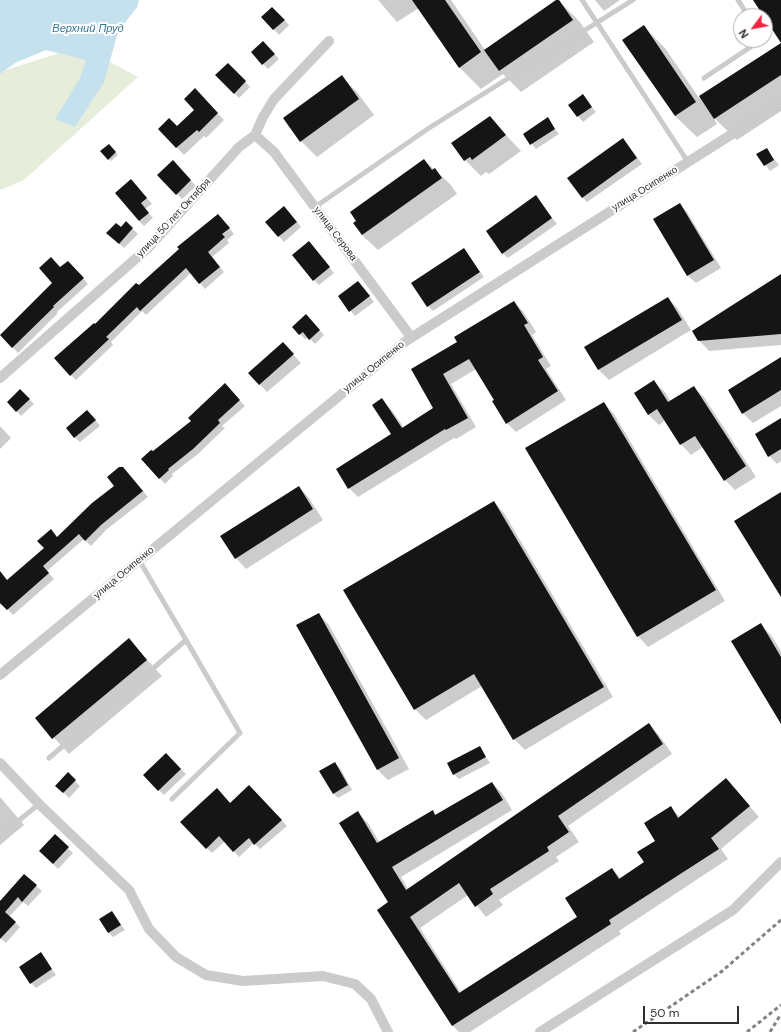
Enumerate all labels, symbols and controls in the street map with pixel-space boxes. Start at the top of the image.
north arrow [733,8,773,48]
water label: Верхний Пруд [52,22,124,36]
text: N [736,27,752,41]
street label: улица Осипенко [610,164,680,214]
street label: улица 50 лет Октября [135,176,213,260]
street label: улица Серова [311,205,359,263]
street label: улица Осипенко [341,339,407,395]
street label: улица Осипенко [91,544,157,602]
scale bar [645,998,741,1024]
text: 50 m [650,1005,679,1021]

